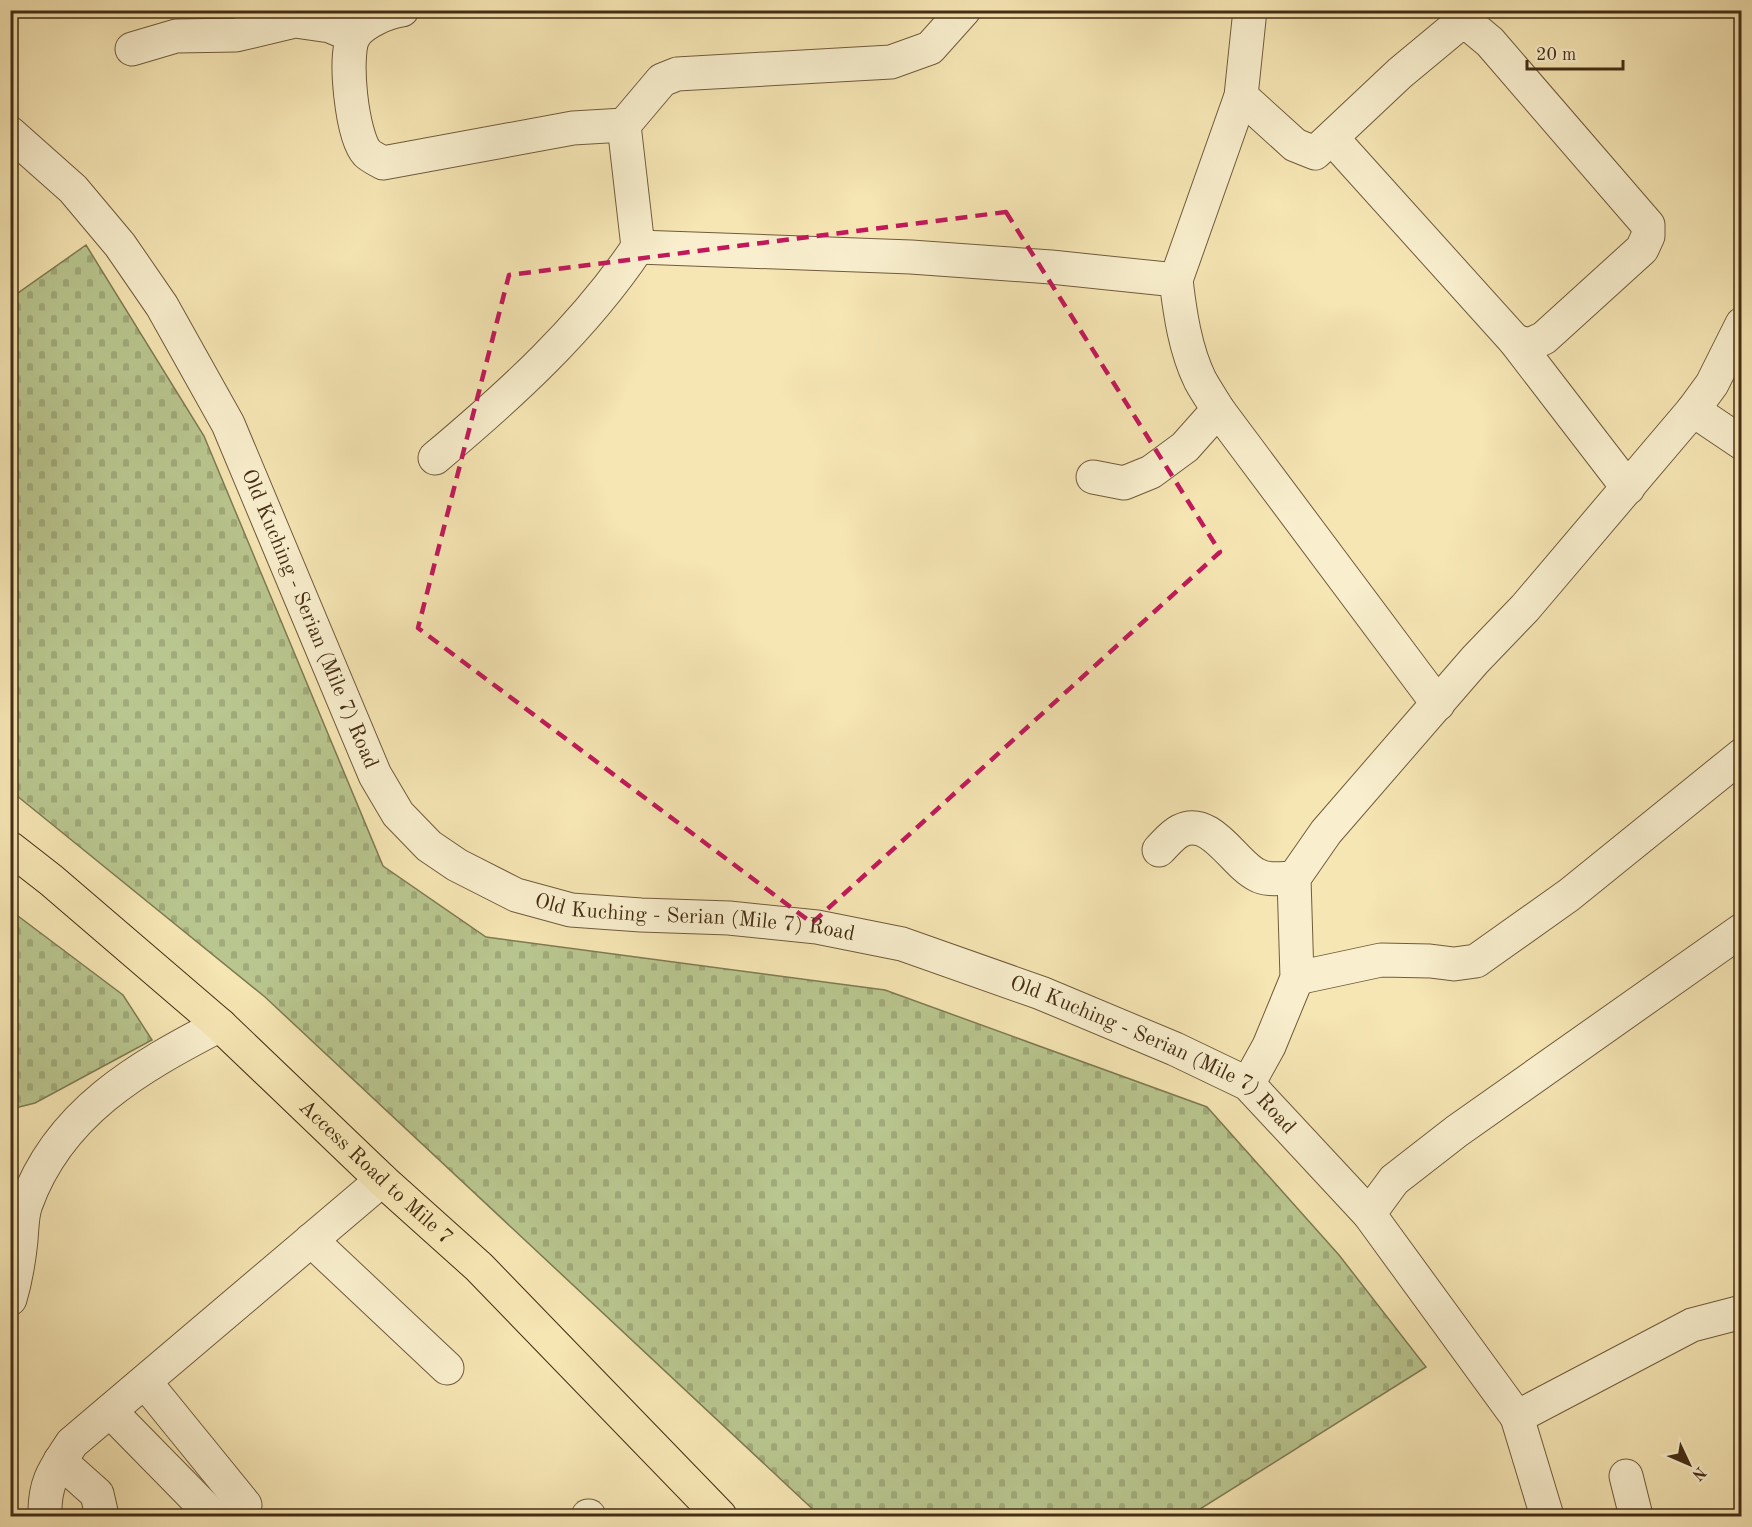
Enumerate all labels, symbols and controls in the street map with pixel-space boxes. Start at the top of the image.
scale bar [1527,33,1623,71]
text: 20 m [1536,46,1576,64]
street label: Old Kuching - Serian (Mile 7) Road [238,466,382,772]
street label: Old Kuching - Serian (Mile 7) Road [532,890,857,945]
street label: Old Kuching - Serian (Mile 7) Road [1007,972,1299,1138]
street label: Access Road to Mile 7 [295,1096,457,1248]
north arrow [1659,1434,1719,1494]
text: N [1688,1463,1708,1484]

